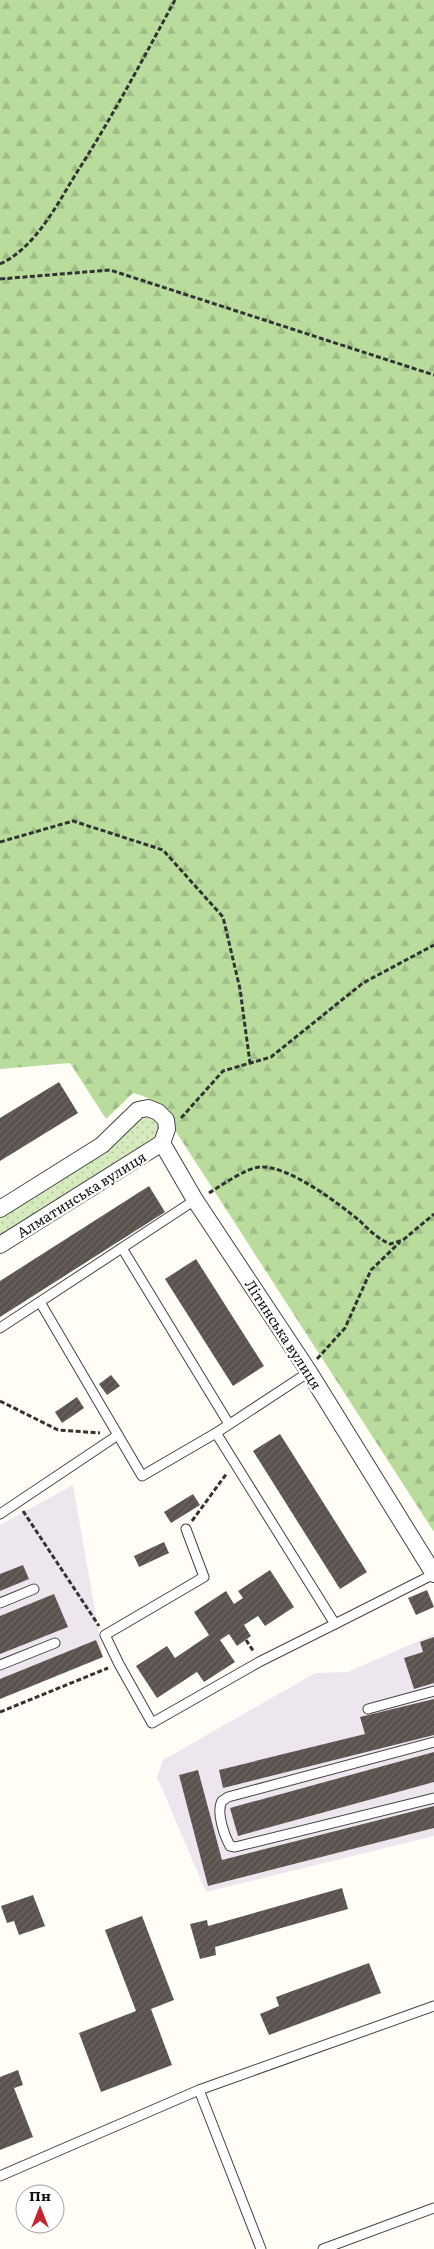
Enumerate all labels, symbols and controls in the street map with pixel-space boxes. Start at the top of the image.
street label: Алматинська вулиця [13,1146,149,1242]
street label: Літинська вулиця [241,1275,327,1393]
north arrow [15,2184,65,2234]
text: Пн [29,2185,51,2205]

